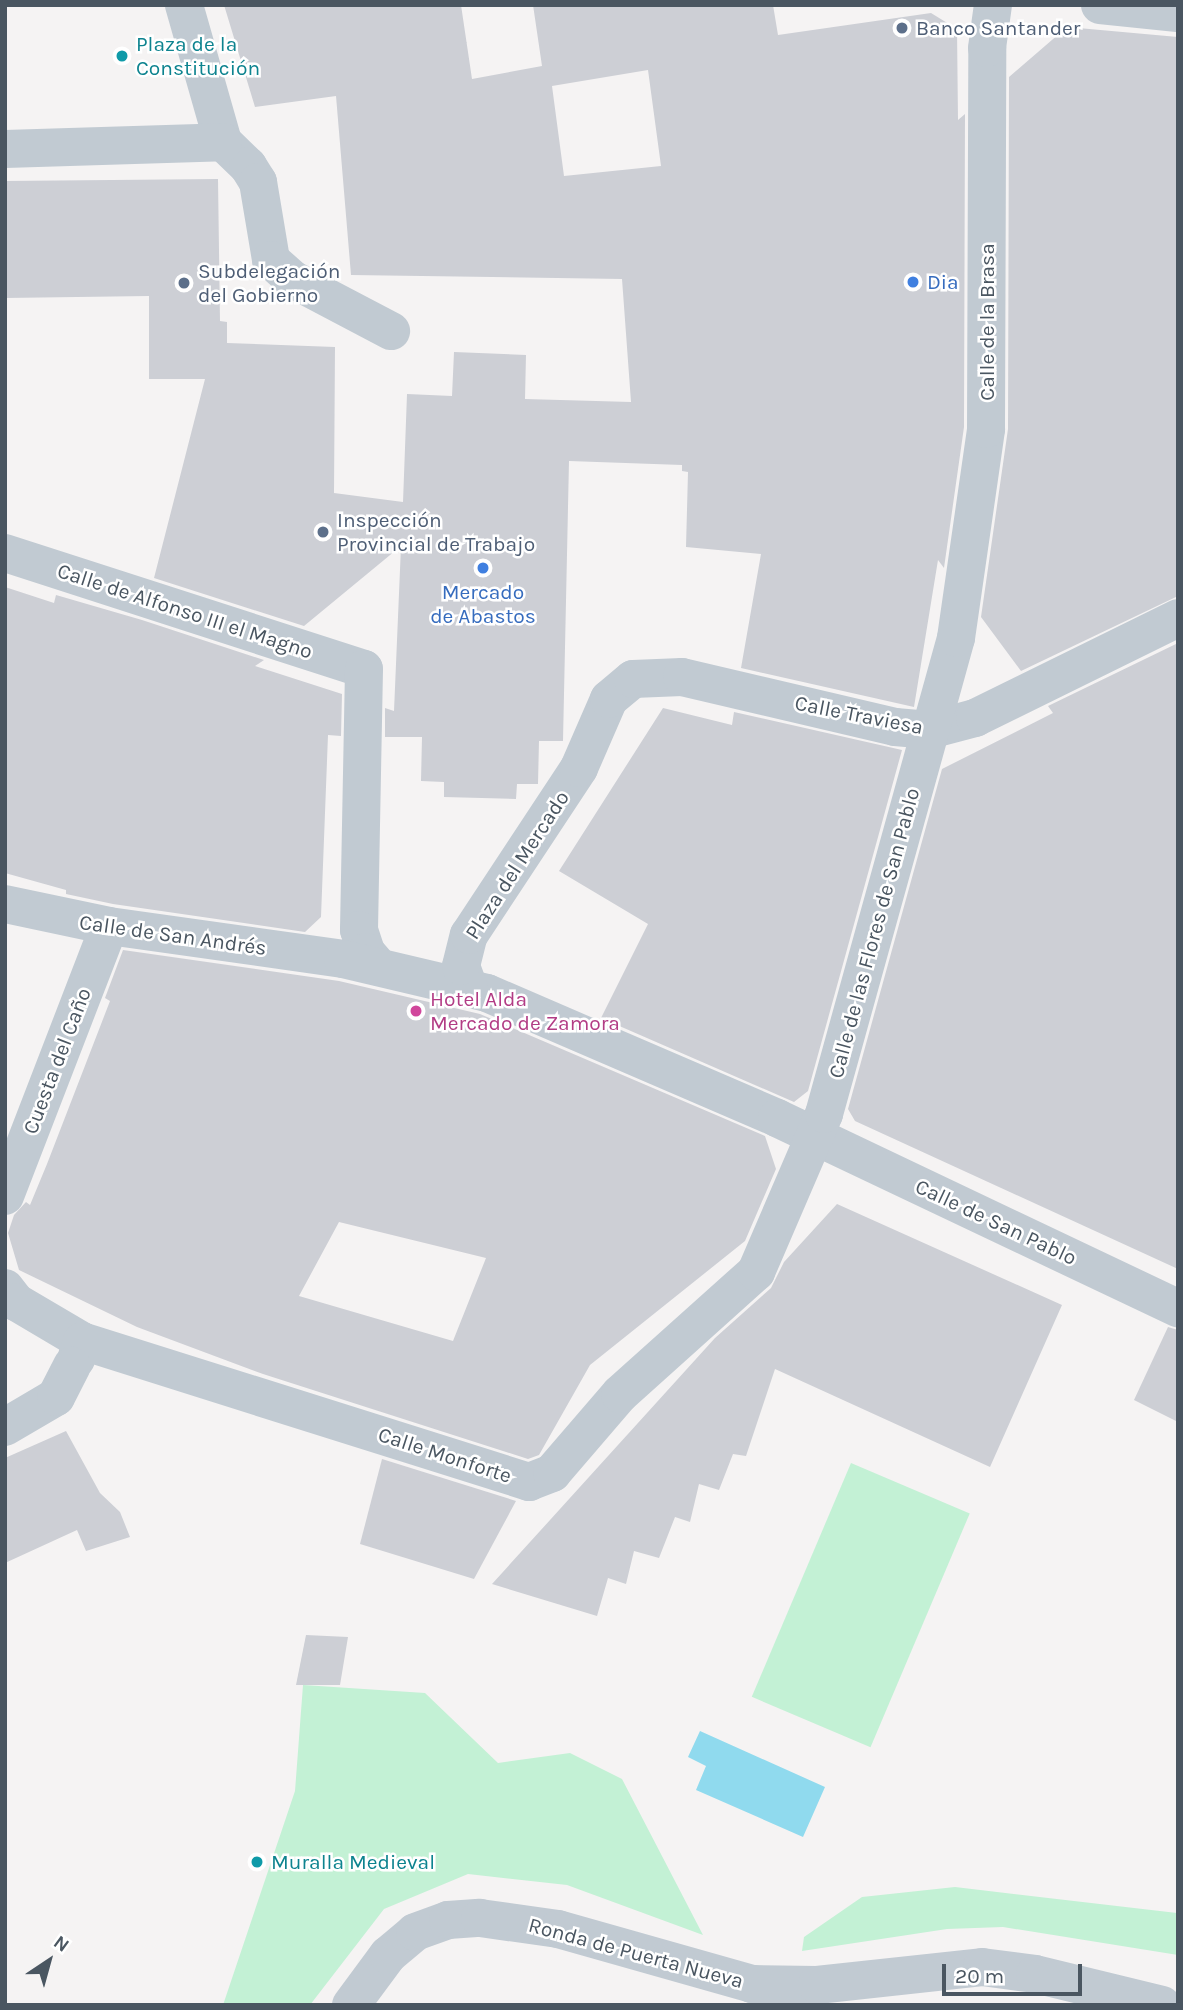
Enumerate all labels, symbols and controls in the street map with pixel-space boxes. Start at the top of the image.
place label: Banco Santander [916,15,1080,41]
marker: Banco Santander [894,20,910,36]
place label: Plaza de la Constitución [136,31,260,81]
marker: Plaza de la Constitución [114,48,130,64]
street label: Calle de la Brasa [974,243,1000,401]
place label: Subdelegación del Gobierno [198,258,340,308]
place label: Dia [927,269,959,295]
marker: Dia [905,274,921,290]
marker: Subdelegación del Gobierno [176,275,192,291]
place label: Inspección Provincial de Trabajo [337,507,535,557]
marker: Inspección Provincial de Trabajo [315,524,331,540]
street label: Calle de Alfonso III el Magno [54,558,316,664]
marker: Mercado de Abastos [475,560,491,576]
place label: Mercado de Abastos [430,579,536,629]
street label: Calle Traviesa [793,690,925,740]
street label: Calle de las Flores de San Pablo [823,785,925,1081]
street label: Plaza del Mercado [460,786,574,944]
street label: Calle de San Andrés [78,909,268,961]
street label: Cuesta del Caño [18,984,96,1138]
place label: Hotel Alda Mercado de Zamora [430,986,620,1036]
marker: Hotel Alda Mercado de Zamora [408,1003,424,1019]
street label: Calle de San Pablo [911,1174,1081,1270]
street label: Calle Monforte [375,1422,515,1488]
place label: Muralla Medieval [271,1849,435,1875]
marker: Muralla Medieval [249,1854,265,1870]
street label: Ronda de Puerta Nueva [526,1912,746,1994]
north arrow [14,1926,84,1996]
text: N [49,1931,73,1957]
scale bar [945,1951,1085,1995]
text: 20 m [955,1964,1004,1988]

